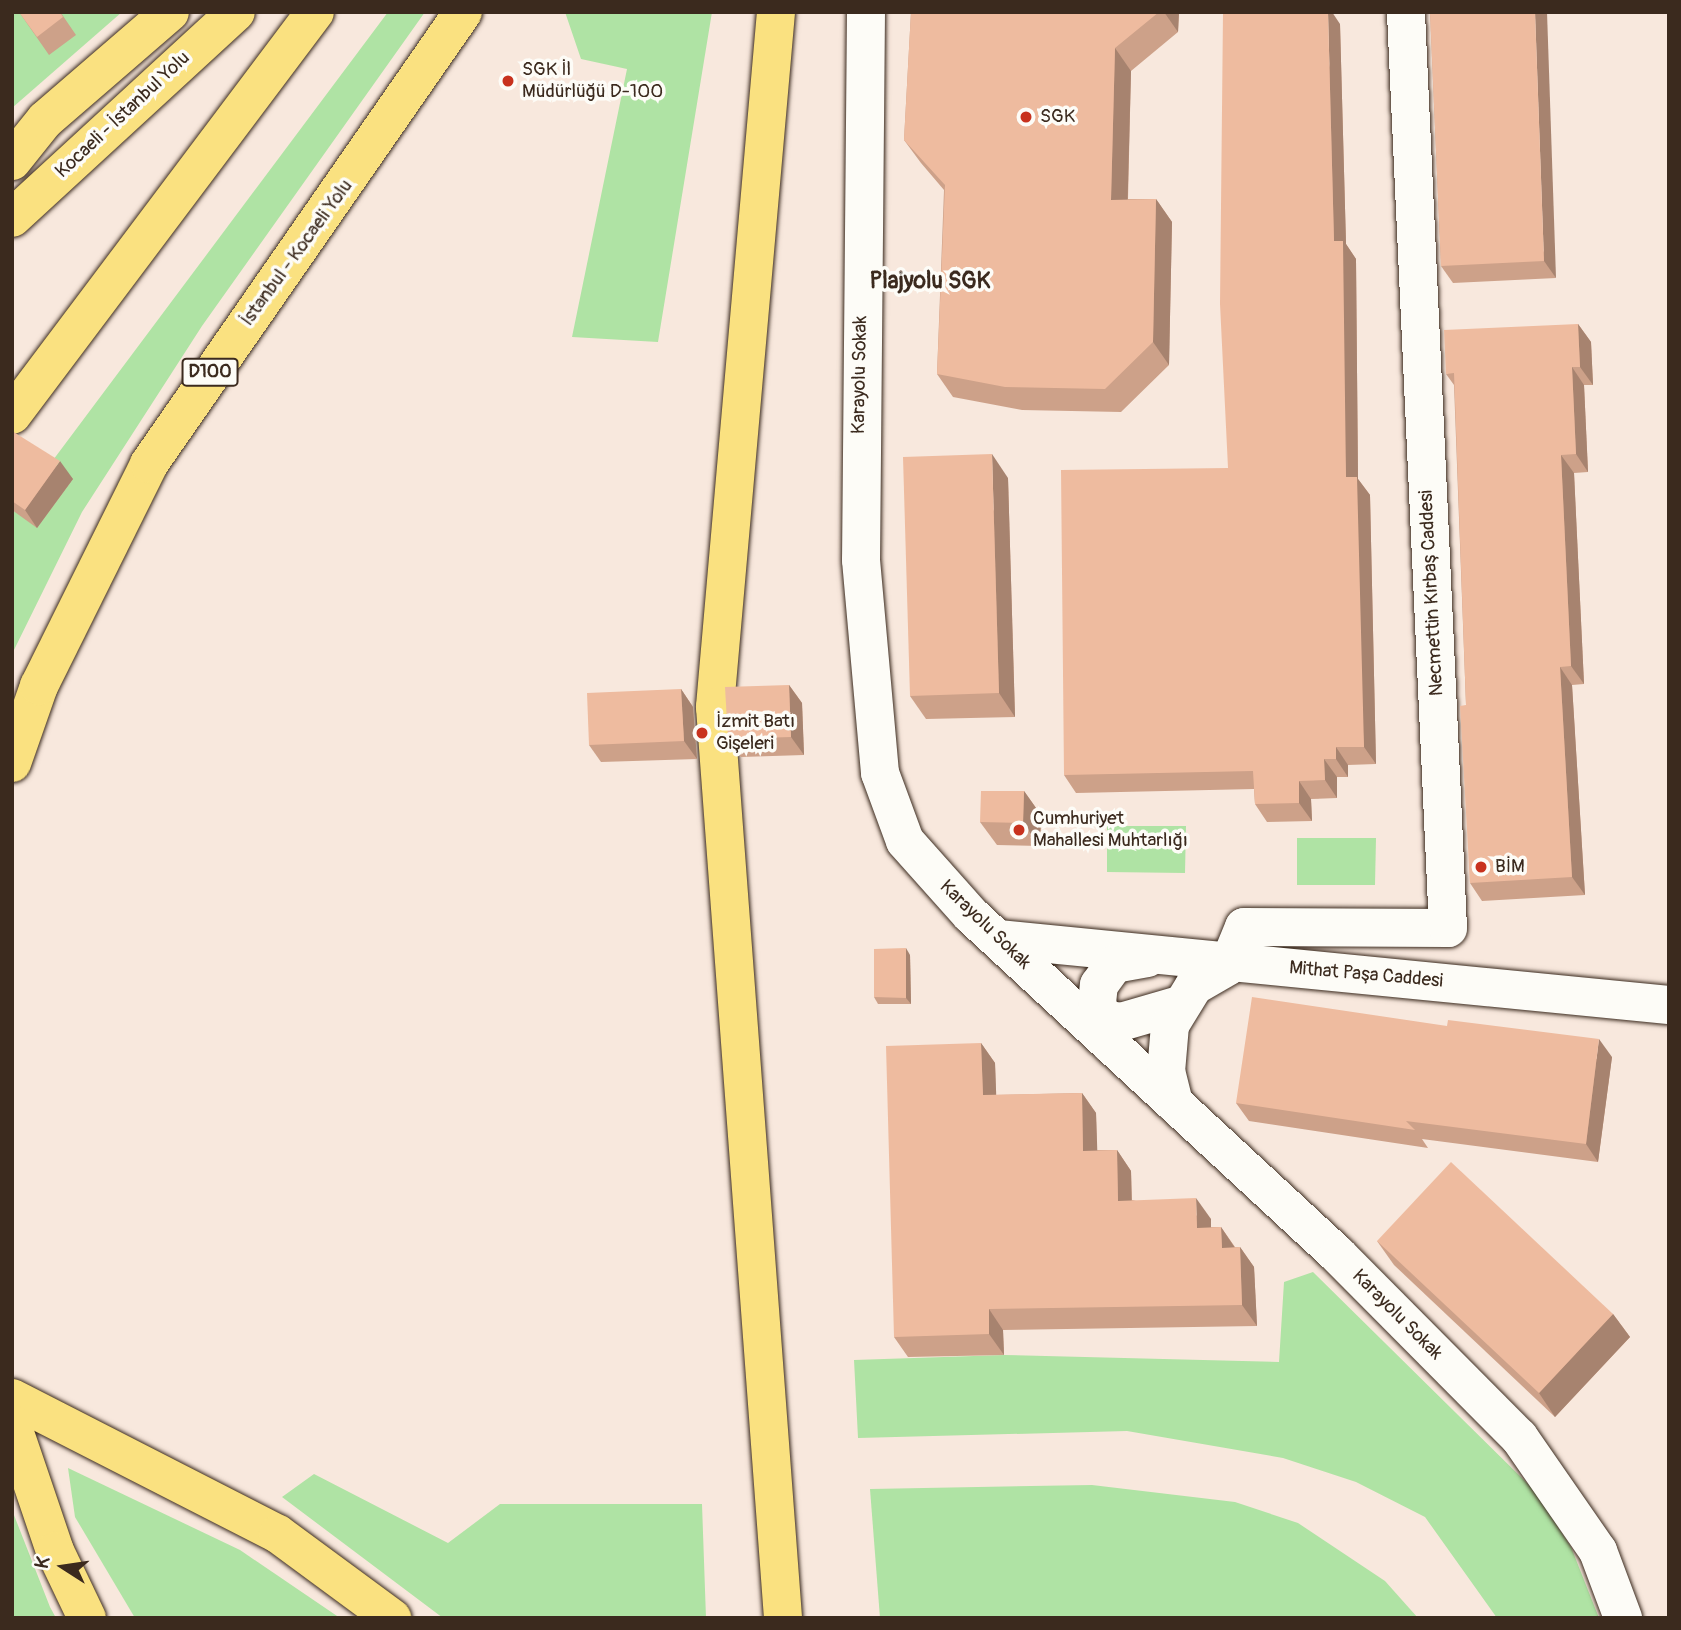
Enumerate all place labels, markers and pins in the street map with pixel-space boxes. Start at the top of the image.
place label: SGK İl Müdürlüğü D-100 [522,59,663,103]
marker: SGK İl Müdürlüğü D-100 [500,73,516,89]
place label: SGK [1040,106,1075,128]
marker: SGK [1018,109,1034,125]
place label: İzmit Batı Gişeleri [716,711,795,755]
marker: İzmit Batı Gişeleri [694,725,710,741]
place label: Cumhuriyet Mahallesi Muhtarlığı [1033,808,1188,852]
marker: Cumhuriyet Mahallesi Muhtarlığı [1011,822,1027,838]
place label: BİM [1495,856,1525,878]
marker: BİM [1473,859,1489,875]

